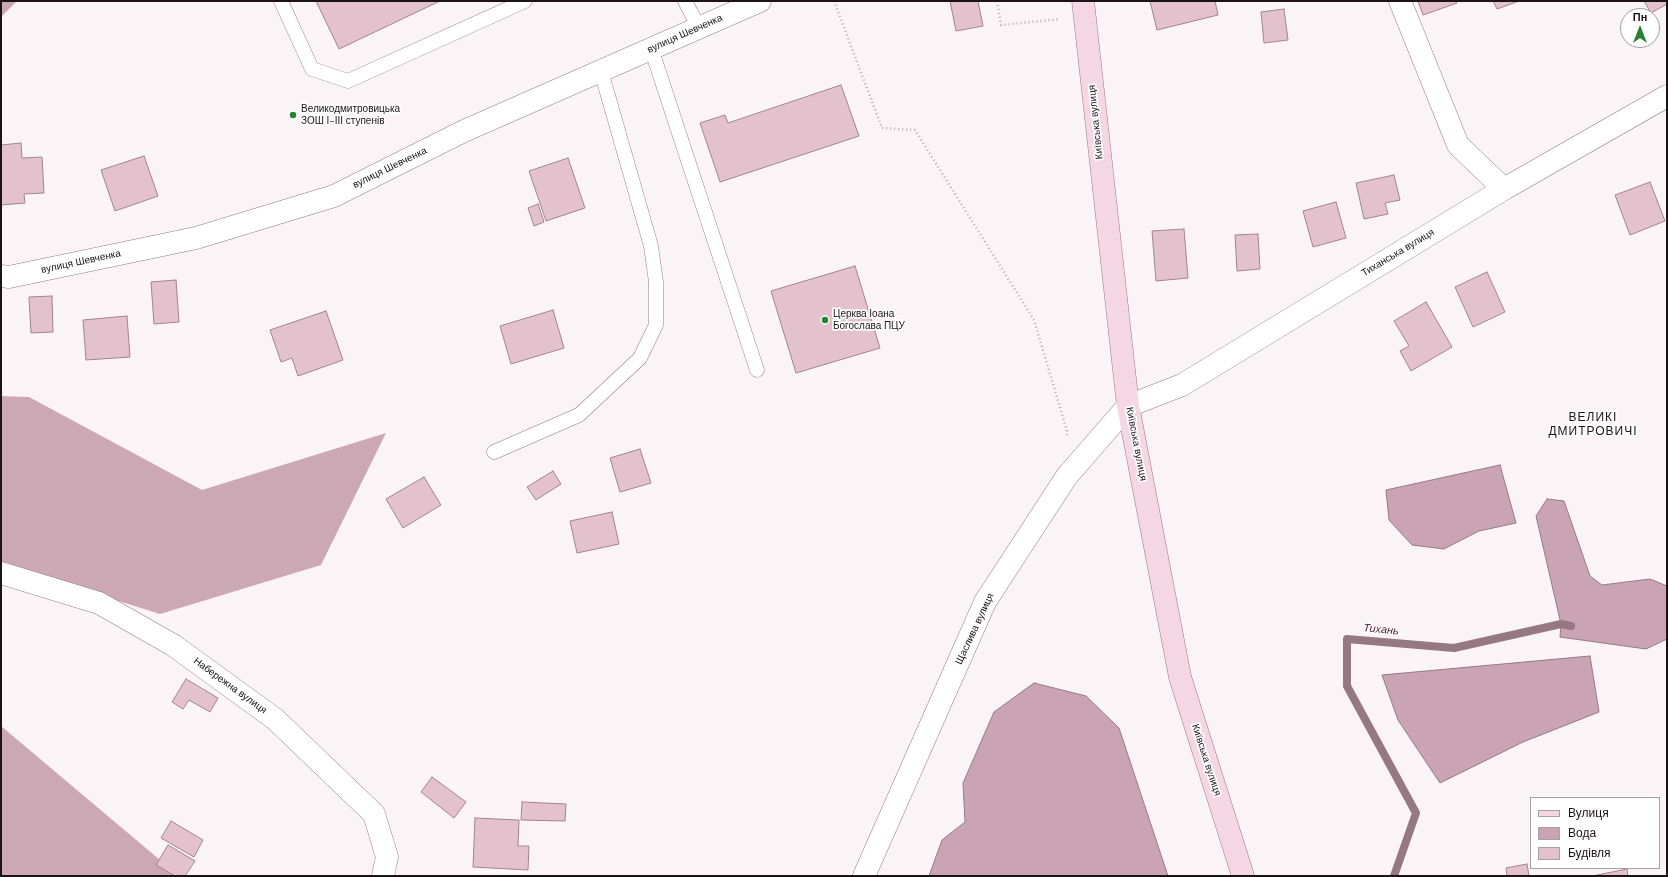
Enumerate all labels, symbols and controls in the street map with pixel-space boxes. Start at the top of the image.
north arrow [1620,8,1660,48]
text: Пн [1633,10,1647,24]
street label: вулиця Шевченка [645,12,725,56]
street label: Київська вулиця [1086,84,1106,160]
place label: Великодмитровицька ЗОШ І-ІІІ ступенів [301,103,400,126]
marker: Великодмитровицька ЗОШ І-ІІІ ступенів [288,110,298,120]
street label: вулиця Шевченка [351,145,429,191]
street label: Тиханська вулиця [1359,227,1437,279]
street label: вулиця Шевченка [40,248,122,276]
place label: Церква Іоана Богослава ПЦУ [833,308,905,332]
marker: Церква Іоана Богослава ПЦУ [820,315,830,325]
street label: Київська вулиця [1123,406,1149,482]
district label: ВЕЛИКІ ДМИТРОВИЧІ [1548,411,1638,439]
street label: Щаслива вулиця [953,591,997,667]
water label: Тихань [1363,622,1399,638]
street label: Набережна вулиця [191,655,269,717]
street label: Київська вулиця [1189,723,1223,797]
legend [1530,797,1660,869]
text: Вулиця [1568,805,1609,821]
text: Вода [1568,825,1596,841]
text: Будівля [1568,845,1610,861]

